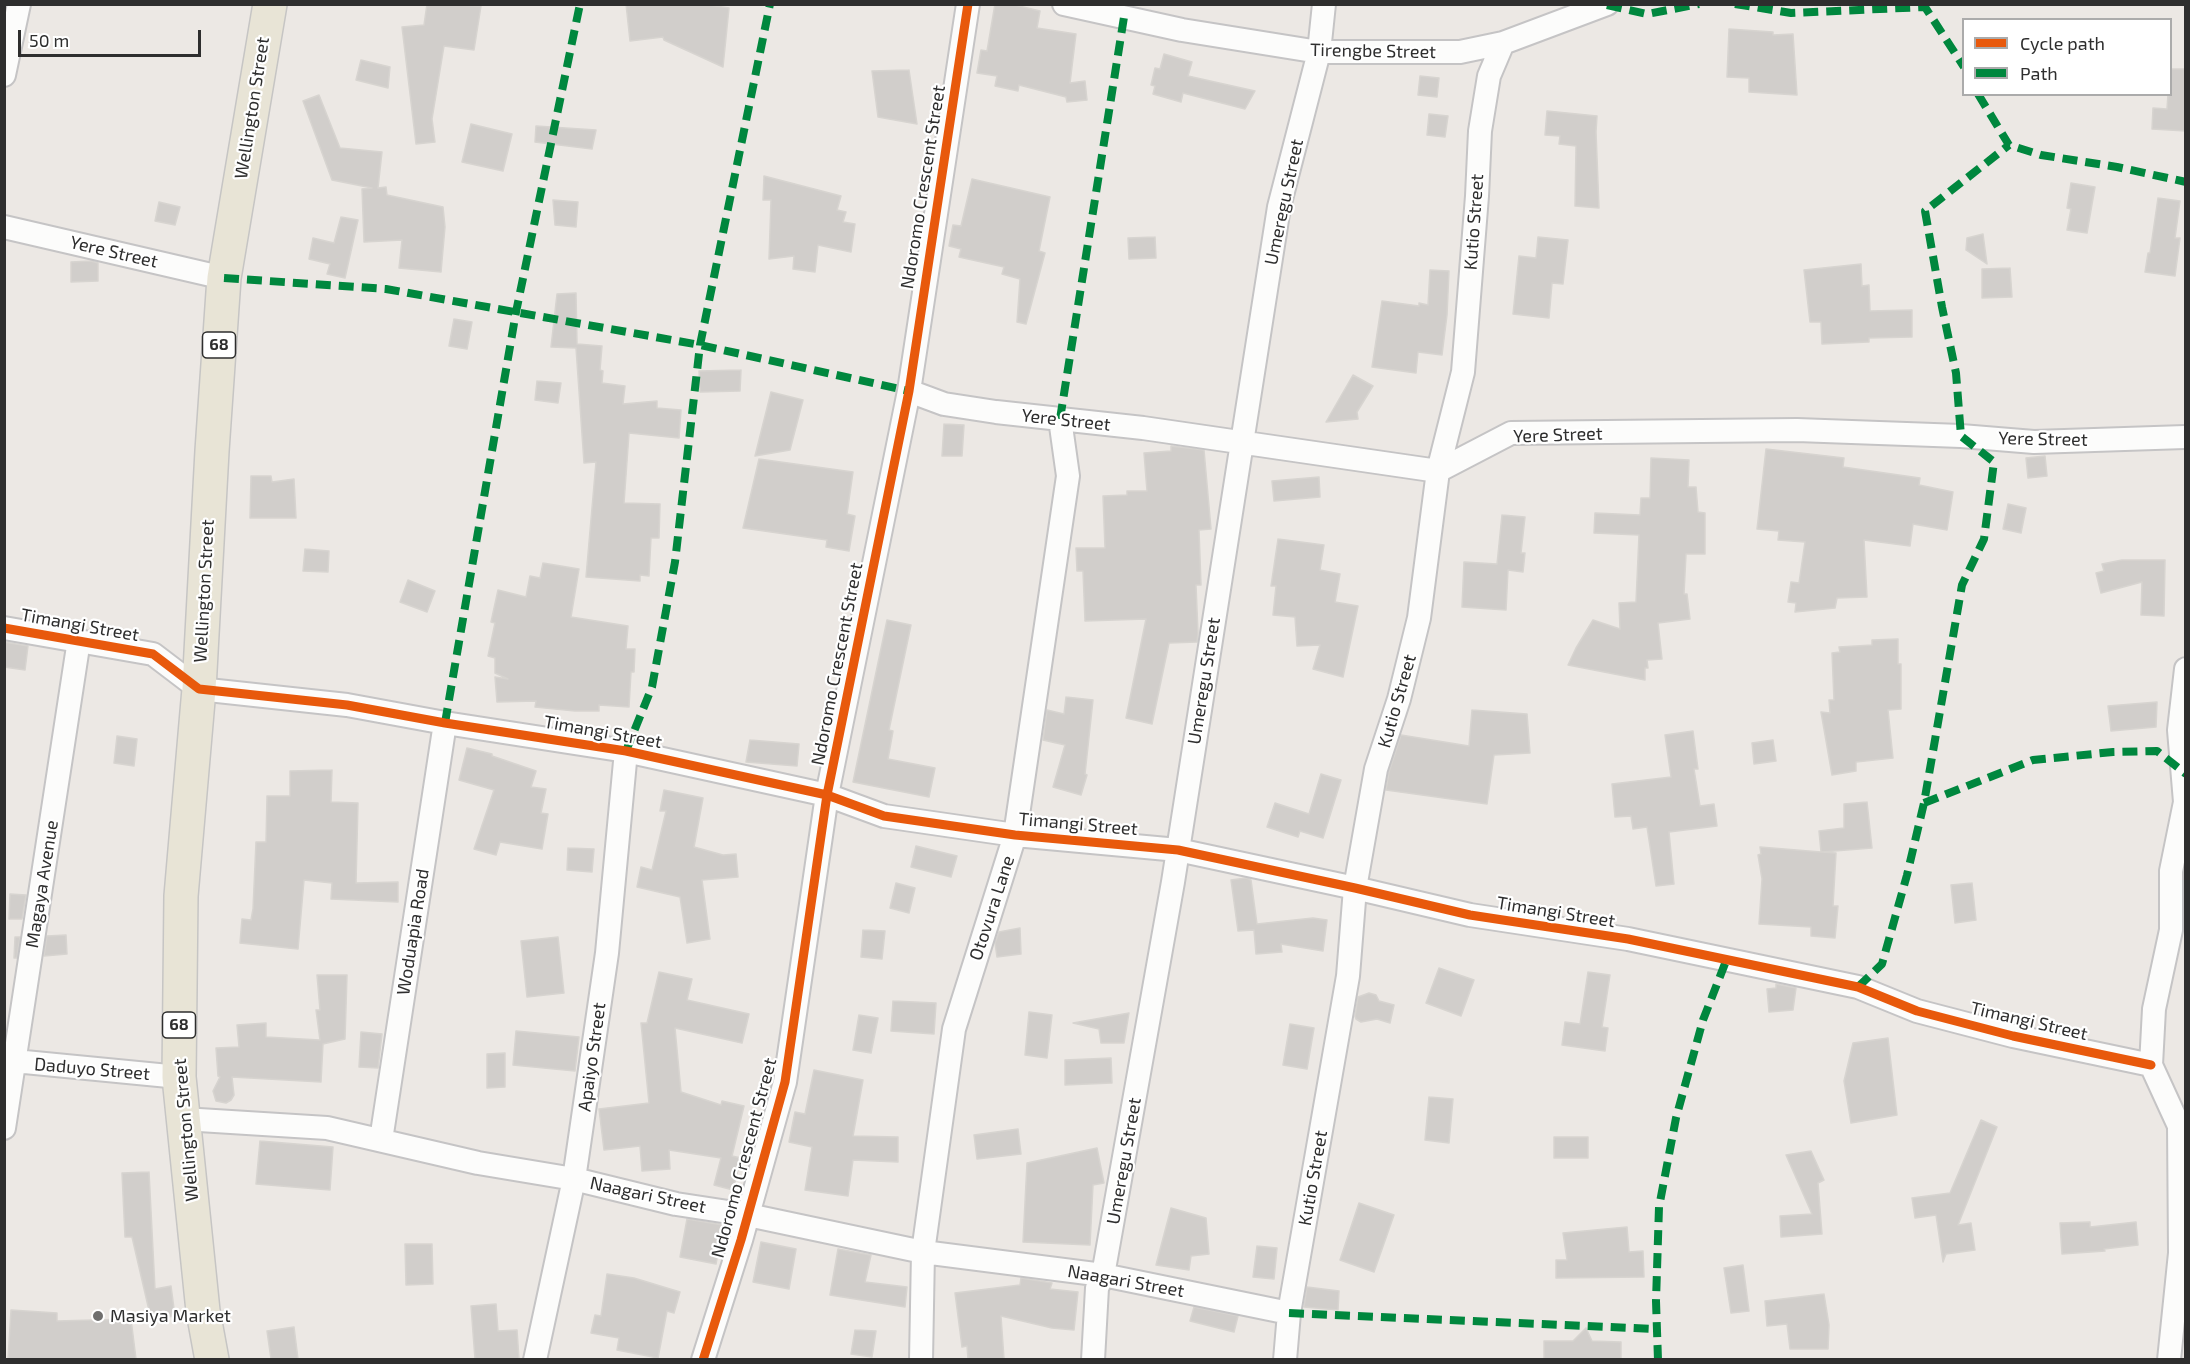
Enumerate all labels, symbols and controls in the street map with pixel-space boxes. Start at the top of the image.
scale bar [21,18,204,56]
legend [1962,18,2172,96]
text: 50 m [29,29,69,51]
text: Cycle path [2020,32,2105,54]
street label: Wellington Street [230,35,274,181]
street label: Tirengbe Street [1310,39,1436,63]
text: Path [2020,62,2058,84]
street label: Ndoromo Crescent Street [896,83,950,291]
street label: Umeregu Street [1260,137,1308,267]
street label: Kutio Street [1460,173,1488,271]
street label: Yere Street [68,231,160,273]
road number: 68 [202,332,236,358]
street label: Yere Street [1020,405,1112,435]
street label: Yere Street [1513,423,1603,447]
street label: Yere Street [1998,427,2088,451]
street label: Wellington Street [189,519,219,663]
street label: Ndoromo Crescent Street [807,561,867,767]
street label: Timangi Street [19,604,141,646]
street label: Umeregu Street [1183,616,1225,746]
street label: Kutio Street [1373,652,1421,750]
street label: Timangi Street [542,711,664,753]
street label: Timangi Street [1017,808,1139,840]
street label: Magaya Avenue [21,819,63,949]
street label: Otovura Lane [965,853,1019,963]
street label: Woduapia Road [392,867,434,997]
street label: Timangi Street [1495,892,1617,932]
street label: Timangi Street [1968,997,2090,1045]
street label: Apaiyo Street [574,1001,610,1113]
road number: 68 [162,1012,195,1038]
street label: Daduyo Street [33,1053,151,1085]
street label: Ndoromo Crescent Street [707,1056,781,1260]
street label: Wellington Street [169,1058,203,1202]
street label: Umeregu Street [1102,1096,1146,1226]
street label: Kutio Street [1294,1129,1332,1227]
street label: Naagari Street [588,1172,708,1218]
street label: Naagari Street [1066,1260,1186,1302]
place label: Masiya Market [110,1305,231,1327]
marker: Masiya Market [91,1309,105,1323]

